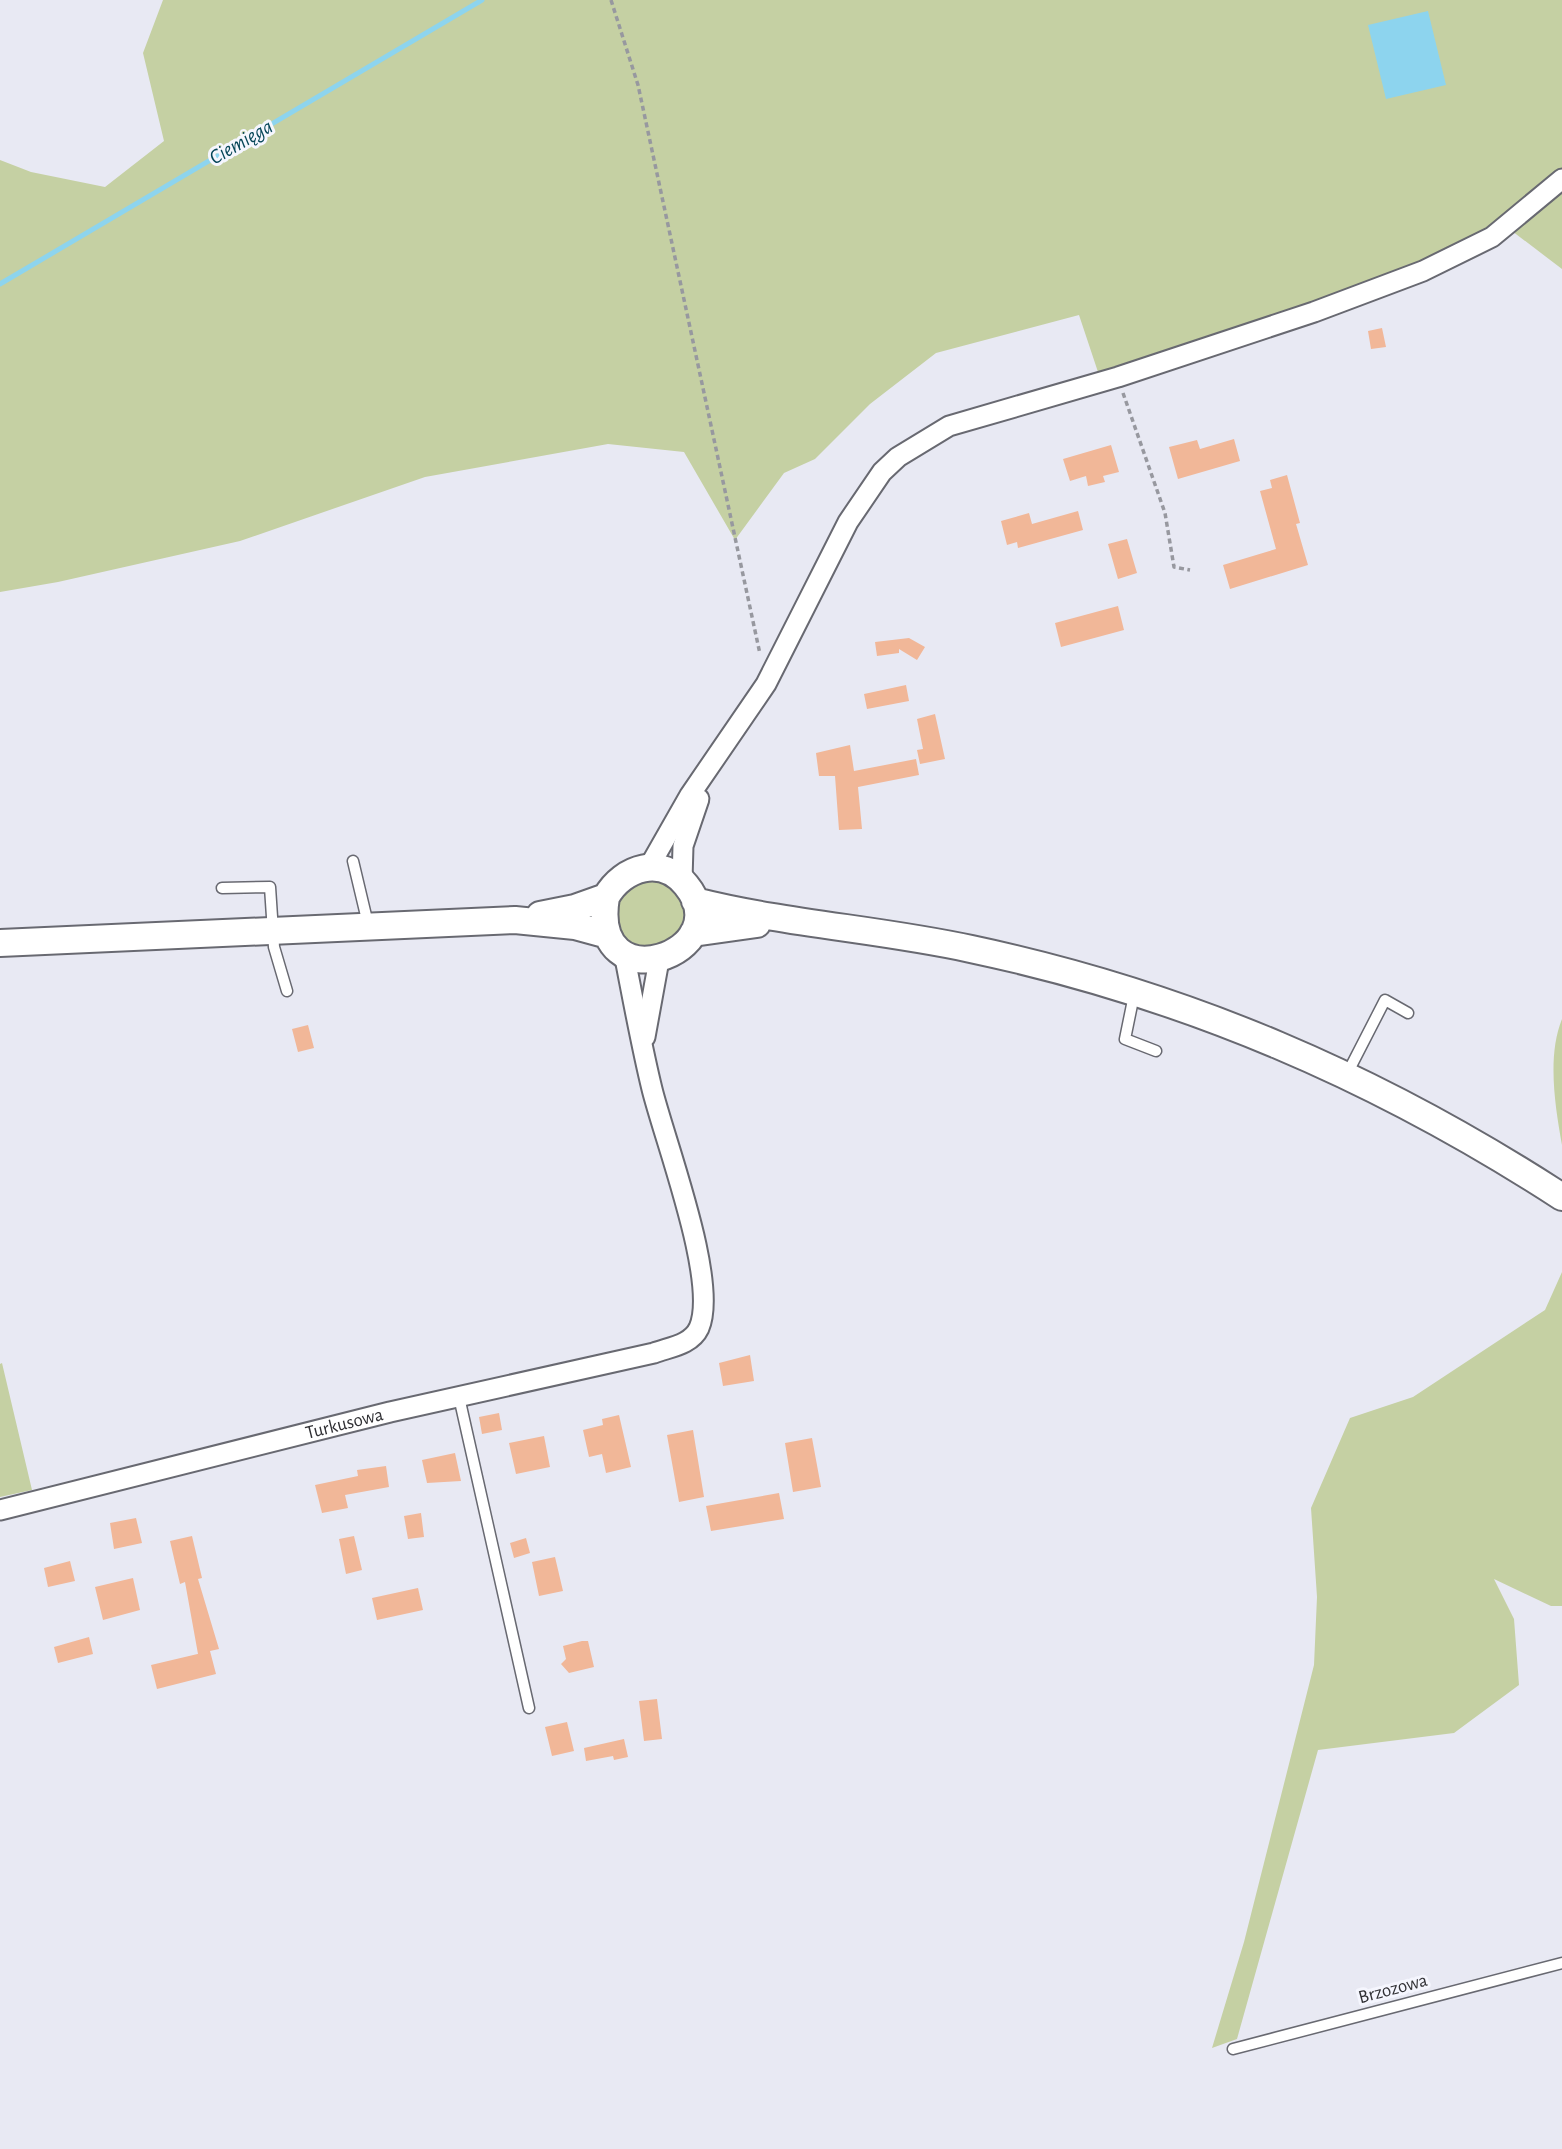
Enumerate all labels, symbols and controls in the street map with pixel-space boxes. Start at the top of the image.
water label: Ciemięga [206,116,276,168]
street label: Turkusowa [303,1405,385,1442]
street label: Brzozowa [1356,1971,1430,2007]

